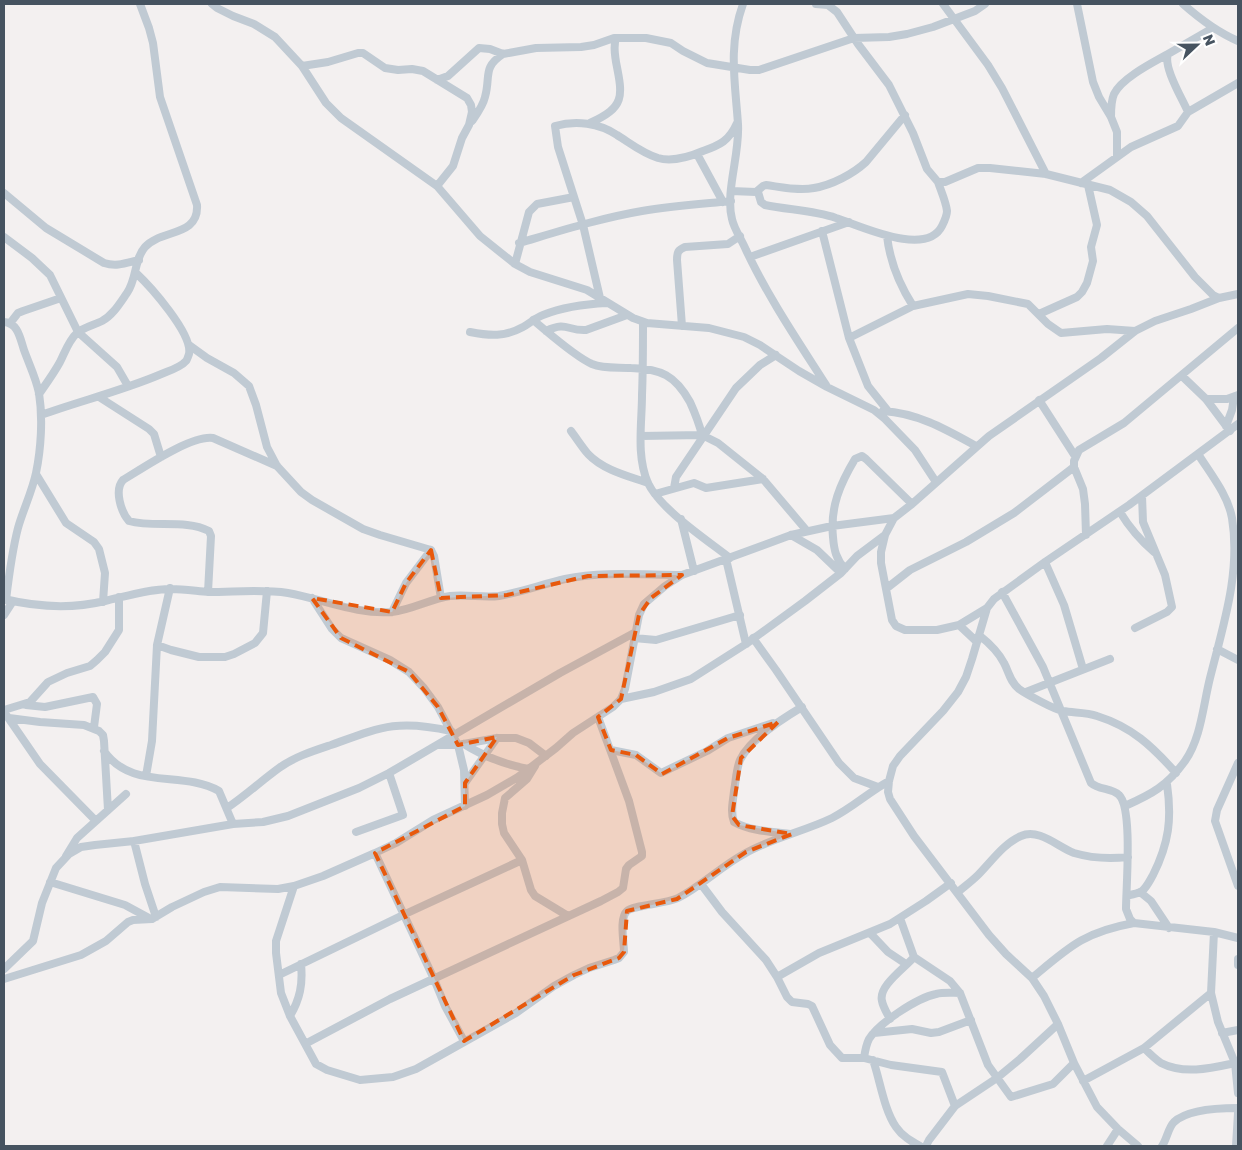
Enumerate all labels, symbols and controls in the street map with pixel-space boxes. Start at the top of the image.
north arrow [1172,20,1222,70]
text: N [1200,32,1219,48]

